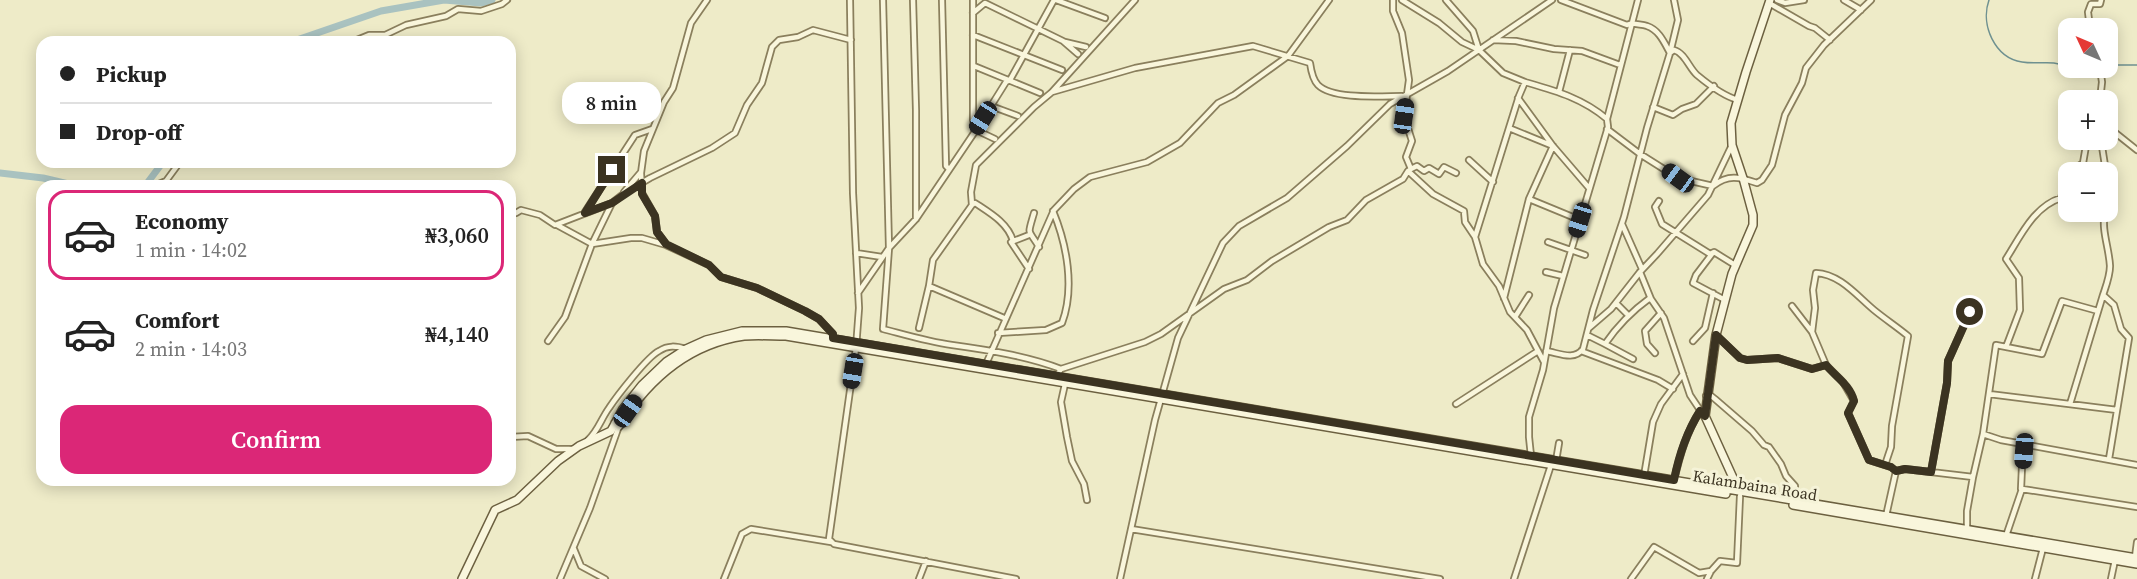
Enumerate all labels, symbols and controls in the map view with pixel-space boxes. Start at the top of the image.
north arrow [2058,18,2118,78]
map controls [2058,18,2118,222]
text: Pickup [96,59,167,89]
callout: 8 min [562,83,662,125]
text: 8 min [586,89,637,117]
button: + [2058,90,2118,150]
car [1393,97,1415,135]
car [966,98,1000,138]
text: Drop-off [96,117,182,147]
route end [598,156,625,183]
car [1658,160,1698,196]
button: − [2058,162,2118,222]
car [1566,200,1594,240]
text: Economy [135,206,229,236]
icon: car [63,208,117,262]
text: ₦3,060 [425,220,489,250]
text: 1 min · 14:02 [135,236,247,264]
route start [1956,298,1983,325]
text: Comfort [135,305,219,335]
icon: car [63,307,117,361]
text: ₦4,140 [425,319,489,349]
text: 2 min · 14:03 [135,335,247,363]
car [841,352,865,390]
car [610,391,646,431]
button: Confirm [60,405,492,474]
car [2014,432,2034,470]
street label: Kalambaina Road [1691,464,1819,506]

